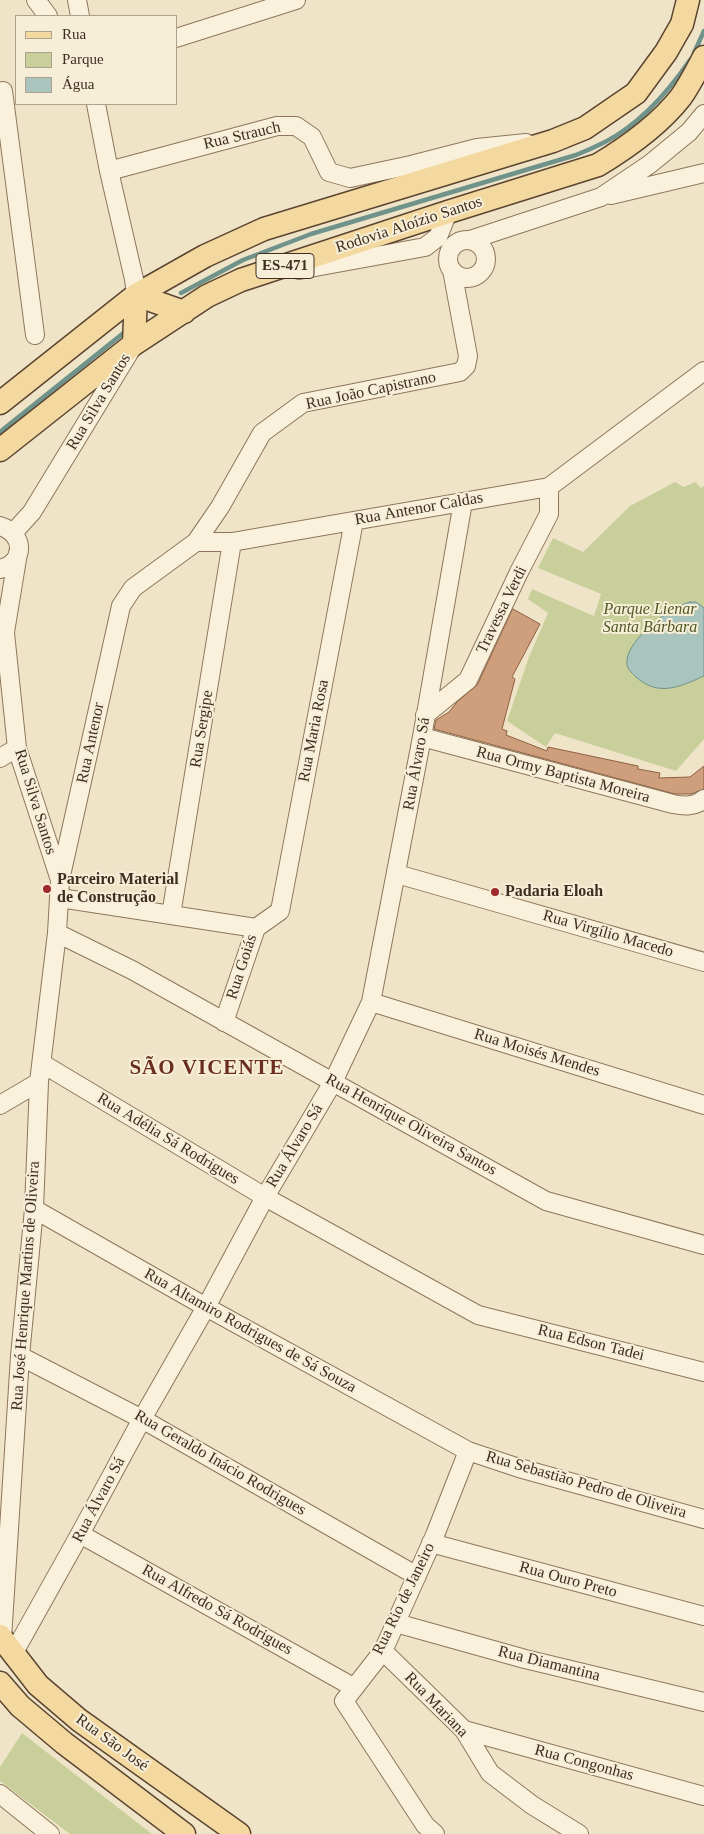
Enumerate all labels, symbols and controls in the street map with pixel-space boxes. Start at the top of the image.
legend [15,15,178,105]
text: Rua [62,26,86,42]
text: Parque [62,51,104,67]
text: Água [62,76,95,92]
street label: Rua Strauch [202,118,282,154]
street label: Rodovia Aloízio Santos [333,192,485,258]
road number: ES-471 [256,254,314,278]
street label: Rua Silva Santos [63,350,135,454]
street label: Rua João Capistrano [304,368,438,414]
street label: Rua Antenor Caldas [353,488,485,530]
street label: Travessa Verdi [473,563,531,657]
park label: Parque Lienar Santa Bárbara [603,600,697,638]
street label: Rua Maria Rosa [295,678,333,784]
street label: Rua Sergipe [186,689,218,769]
street label: Rua Antenor [73,701,109,785]
street label: Rua Álvaro Sá [399,716,435,812]
street label: Rua Ormy Baptista Moreira [474,743,652,807]
street label: Rua Silva Santos [10,747,60,857]
place label: Parceiro Material de Construção [57,870,179,908]
place label: Padaria Eloah [505,882,603,902]
marker: Parceiro Material de Construção [41,883,53,895]
marker: Padaria Eloah [489,886,501,898]
street label: Rua Virgílio Macedo [541,906,675,962]
street label: Rua Goiás [223,932,261,1002]
street label: Rua Moisés Mendes [472,1025,602,1081]
district label: SÃO VICENTE [128,1056,286,1082]
street label: Rua Henrique Oliveira Santos [322,1070,500,1180]
street label: Rua Adélia Sá Rodrigues [94,1089,242,1189]
street label: Rua Álvaro Sá [263,1101,327,1191]
street label: Rua José Henrique Martins de Oliveira [8,1161,44,1411]
street label: Rua Altamiro Rodrigues de Sá Souza [141,1265,359,1397]
street label: Rua Edson Tadei [536,1320,646,1366]
street label: Rua Geraldo Inácio Rodrigues [131,1406,309,1520]
street label: Rua Sebastião Pedro de Oliveira [483,1447,689,1523]
street label: Rua Álvaro Sá [68,1454,130,1546]
street label: Rua Rio de Janeiro [369,1540,439,1658]
street label: Rua Ouro Preto [517,1558,619,1602]
street label: Rua Alfredo Sá Rodrigues [138,1561,296,1659]
street label: Rua Diamantina [496,1642,602,1686]
street label: Rua Mariana [400,1668,472,1742]
street label: Rua São José [72,1710,152,1776]
street label: Rua Congonhas [532,1741,636,1785]

